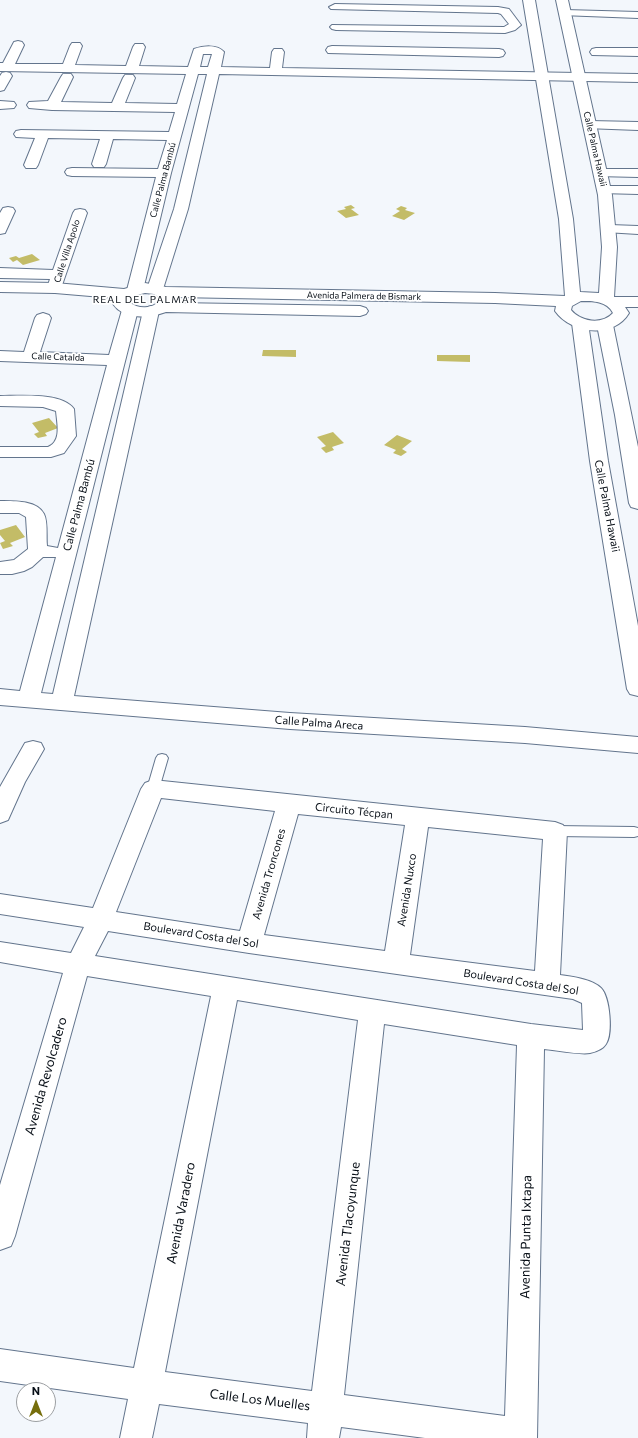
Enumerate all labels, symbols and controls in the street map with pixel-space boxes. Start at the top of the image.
street label: Calle Palma Hawaii [581,110,609,188]
street label: Calle Palma Bambú [148,141,178,219]
street label: Calle Villa Apolo [52,218,82,284]
street label: Avenida Palmera de Bismark [307,290,421,302]
district label: REAL DEL PALMAR [93,294,197,306]
street label: Calle Catalda [31,351,85,363]
street label: Calle Palma Bambú [60,458,98,552]
street label: Calle Palma Hawaii [592,459,622,553]
street label: Calle Palma Areca [274,713,364,733]
street label: Circuito Técpan [314,800,394,822]
street label: Avenida Troncones [250,827,288,921]
street label: Avenida Nuxco [395,853,419,927]
street label: Boulevard Costa del Sol [142,919,260,951]
street label: Boulevard Costa del Sol [462,966,580,998]
street label: Avenida Revolcadero [22,1015,70,1137]
street label: Avenida Varadero [163,1161,199,1265]
street label: Avenida Tlacoyunque [333,1161,363,1287]
street label: Avenida Punta Ixtapa [517,1175,535,1299]
north arrow [16,1382,56,1422]
text: N [32,1384,40,1397]
street label: Calle Los Muelles [209,1386,311,1414]

